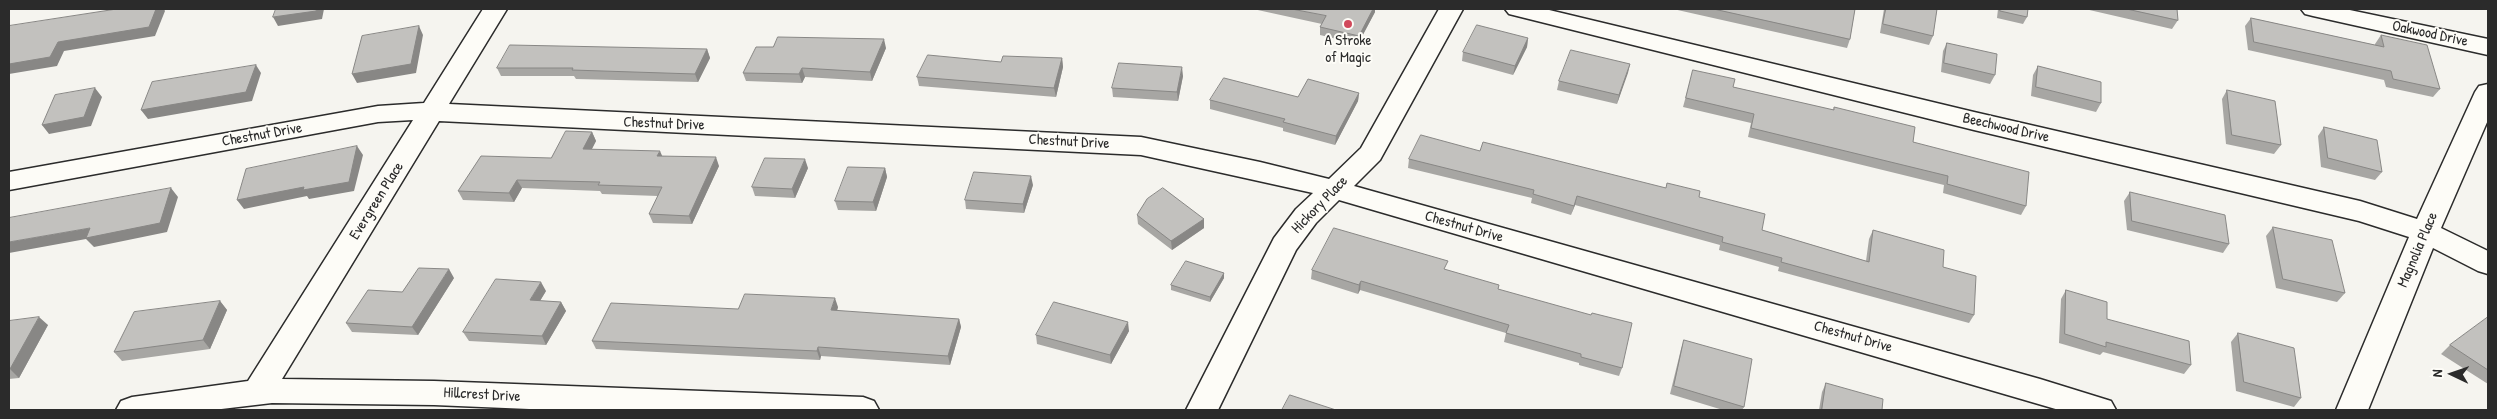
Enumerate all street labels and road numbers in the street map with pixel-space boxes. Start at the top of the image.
street label: Oakwood Drive [2390,17,2470,51]
street label: Beechwood Drive [1961,109,2051,147]
street label: Chestnut Drive [623,114,705,134]
street label: Chestnut Drive [221,119,303,151]
street label: Chestnut Drive [1028,131,1110,153]
street label: Evergreen Place [346,159,408,243]
street label: Hickory Place [1288,173,1352,237]
street label: Chestnut Drive [1423,207,1505,247]
street label: Magnolia Place [2394,210,2442,290]
street label: Chestnut Drive [1812,317,1894,357]
street label: Hillcrest Drive [443,384,521,406]

